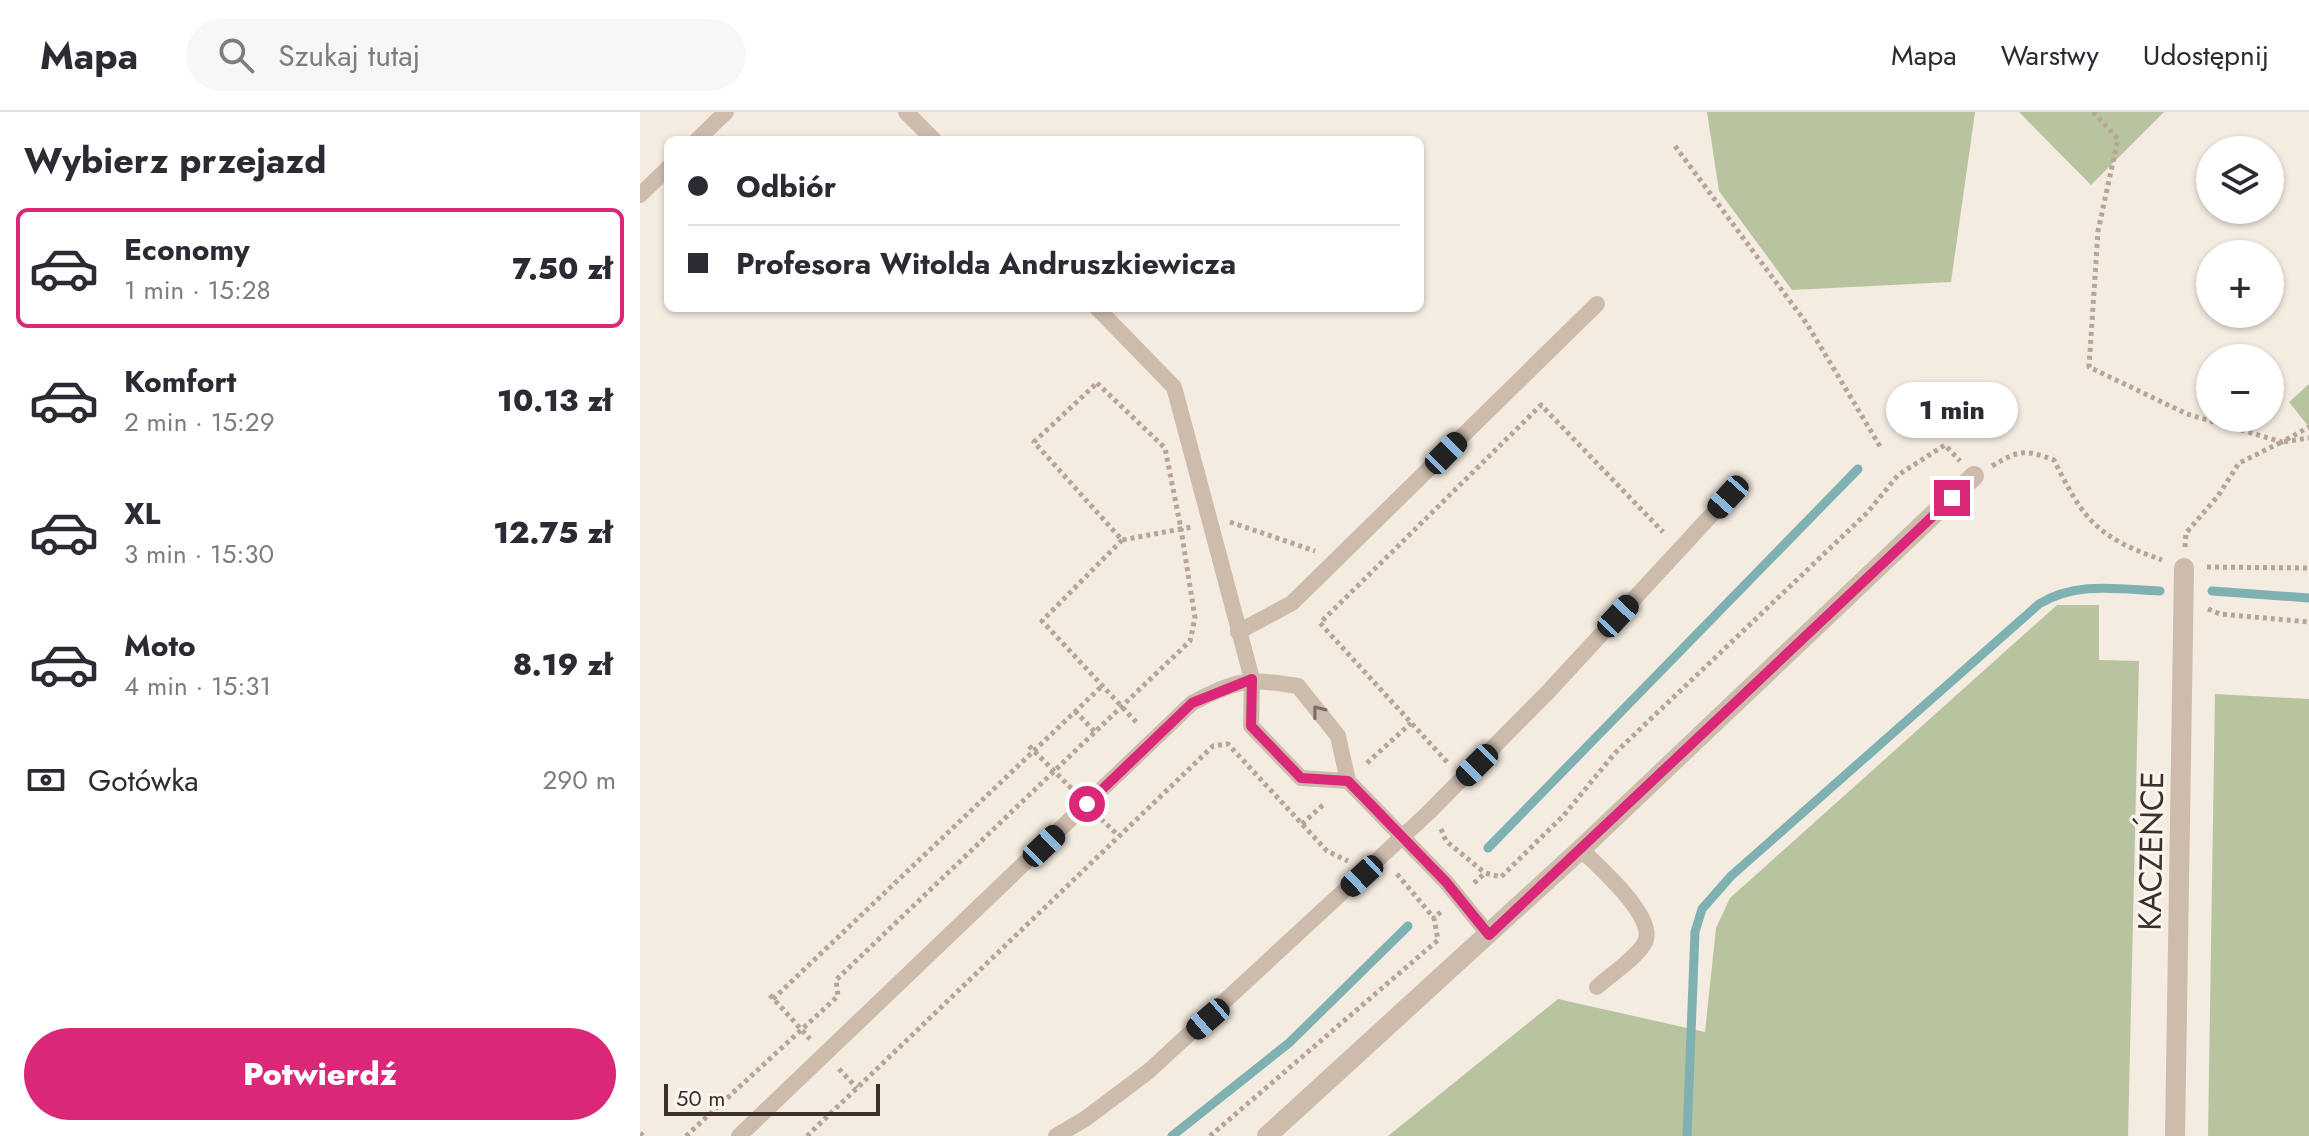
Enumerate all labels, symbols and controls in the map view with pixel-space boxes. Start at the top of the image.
search box [186,19,746,91]
text: Mapa [40,28,138,83]
icon: search [214,33,258,77]
text: Szukaj tutaj [278,34,420,77]
text: Mapa [1891,35,1957,76]
text: Warstwy [2001,35,2099,76]
text: Udostępnij [2143,35,2269,76]
text: Wybierz przejazd [24,134,327,186]
map controls [2196,136,2284,432]
button: layers [2196,136,2284,224]
text: Odbiór [736,165,836,208]
text: Economy [124,228,250,271]
icon: car [28,232,100,304]
button: + [2196,240,2284,328]
text: Profesora Witolda Andruszkiewicza [736,242,1236,285]
text: 7.50 zł [512,247,612,290]
text: 1 min · 15:28 [124,271,271,309]
button: − [2196,344,2284,432]
text: Komfort [124,360,236,403]
icon: car [28,364,100,436]
text: 10.13 zł [497,379,612,422]
callout: 1 min [1886,382,2018,438]
text: 1 min [1919,391,1985,429]
text: 2 min · 15:29 [124,403,275,441]
car [1421,428,1471,478]
car [1703,471,1753,523]
route end [1934,480,1970,516]
text: XL [124,492,160,535]
icon: car [28,496,100,568]
text: 12.75 zł [493,511,612,554]
text: 3 min · 15:30 [124,535,274,573]
car [1593,590,1643,642]
text: Moto [124,624,196,667]
icon: car [28,628,100,700]
text: 8.19 zł [513,643,612,686]
text: 4 min · 15:31 [124,667,271,705]
one-way arrow [1313,706,1328,720]
car [1452,740,1502,790]
icon: cash [24,758,68,802]
text: Gotówka [88,759,199,802]
text: 290 m [543,761,616,799]
street label: KACZEŃCE [2127,771,2175,931]
route start [1069,786,1105,822]
car [1018,821,1070,871]
car [1336,851,1388,901]
car [1182,994,1234,1044]
button: Potwierdź [24,1028,616,1120]
scale bar [664,1080,880,1116]
text: 50 m [676,1082,725,1114]

